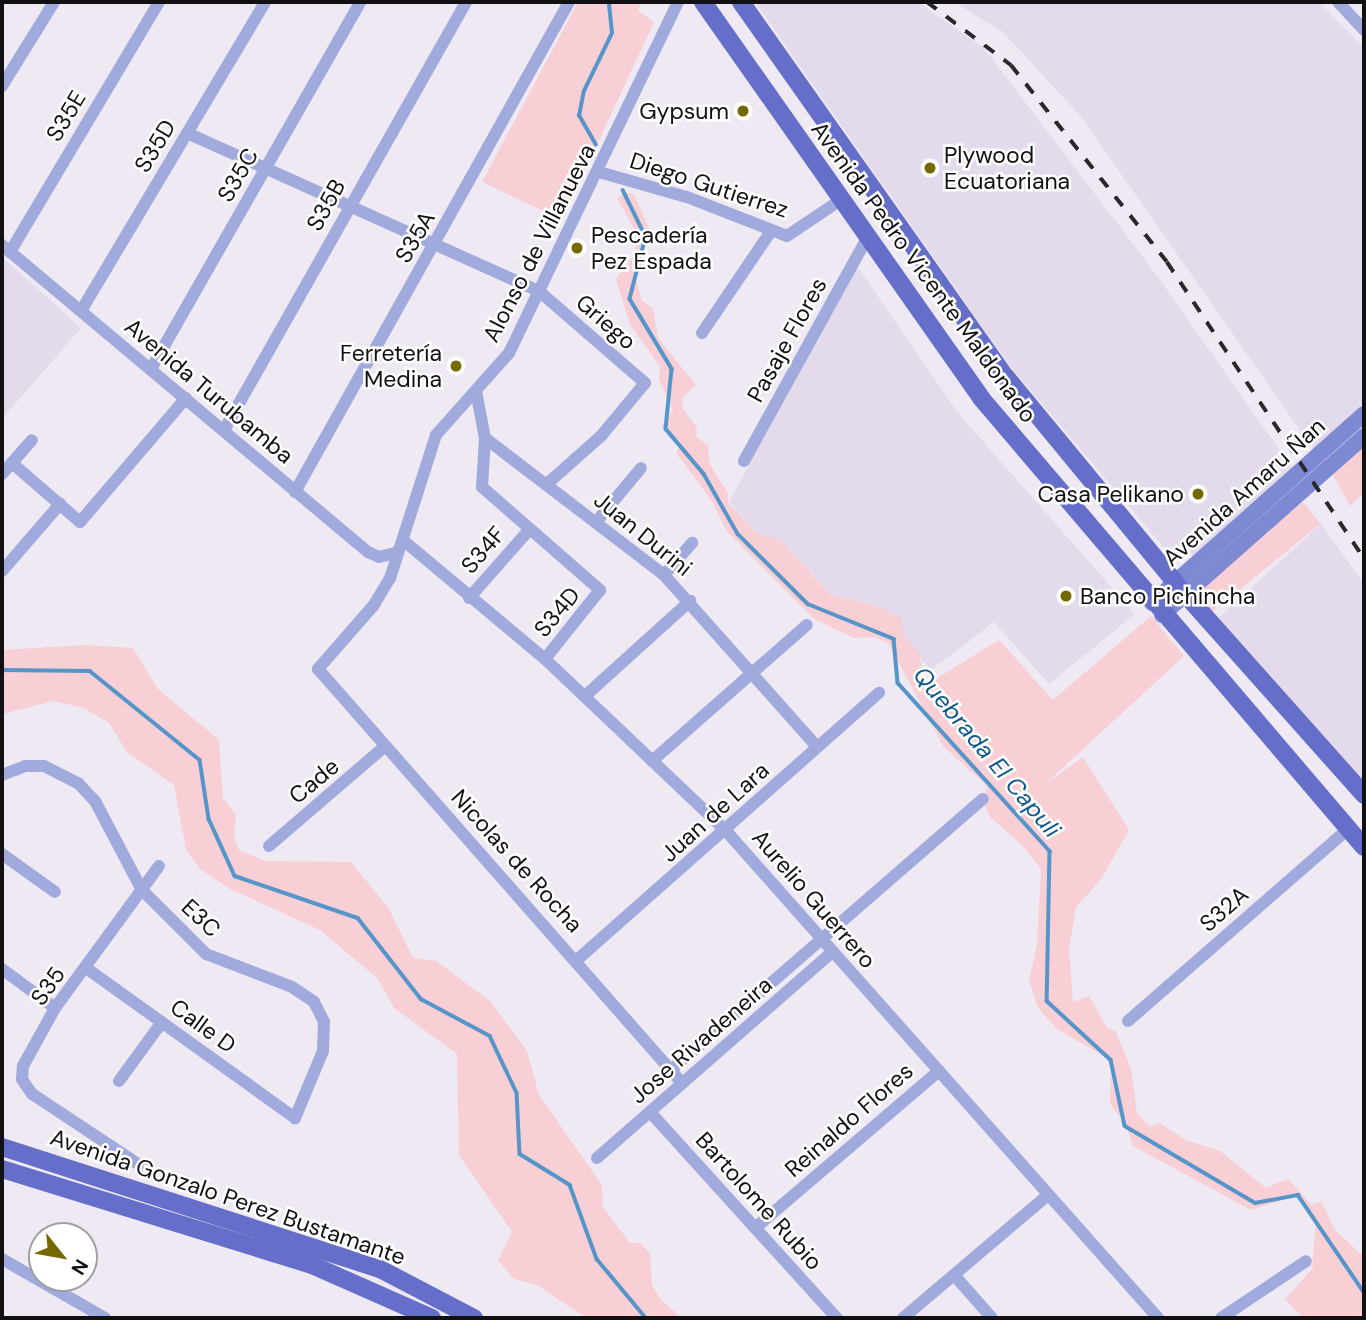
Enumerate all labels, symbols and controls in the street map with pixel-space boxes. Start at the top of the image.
street label: S35E [40,86,92,146]
place label: Gypsum [639,97,729,125]
marker: Gypsum [735,103,751,119]
street label: S35D [129,115,181,177]
street label: Avenida Pedro Vicente Maldonado [805,116,1043,428]
street label: Alonso de Villanueva [477,139,601,347]
place label: Plywood Ecuatoriana [944,141,1070,195]
street label: S35C [212,143,264,207]
street label: Diego Gutierrez [626,146,792,224]
marker: Plywood Ecuatoriana [922,160,938,176]
street label: S35B [301,174,351,236]
street label: S35A [389,206,441,268]
place label: Pescadería Pez Espada [591,221,712,275]
marker: Pescadería Pez Espada [569,240,585,256]
street label: Pasaje Flores [742,273,832,407]
street label: Griego [570,288,642,356]
street label: Avenida Turubamba [119,312,299,470]
place label: Ferretería Medina [340,339,442,393]
marker: Ferretería Medina [448,358,464,374]
street label: Avenida Amaru Ñan [1157,412,1331,572]
place label: Casa Pelikano [1038,480,1184,508]
street label: Juan Durini [588,486,698,582]
marker: Casa Pelikano [1190,486,1206,502]
street label: S34F [455,521,511,579]
street label: S34D [528,581,586,643]
place label: Banco Pichincha [1080,582,1255,610]
marker: Banco Pichincha [1058,588,1074,604]
water label: Quebrada El Capuli [907,661,1067,843]
street label: Cade [283,752,345,810]
street label: Juan de Lara [655,756,775,868]
street label: Nicolas de Rocha [446,784,588,938]
street label: Aurelio Guerrero [746,824,882,974]
street label: S32A [1194,880,1254,938]
street label: E3C [176,893,226,943]
street label: S35 [25,961,71,1011]
street label: Jose Rivadeneira [624,971,778,1109]
street label: Calle D [165,993,241,1059]
street label: Reinaldo Flores [779,1057,919,1183]
street label: Avenida Gonzalo Perez Bustamante [47,1123,409,1271]
street label: Bartolome Rubio [690,1126,828,1276]
north arrow [28,1222,98,1292]
text: N [65,1255,94,1279]

